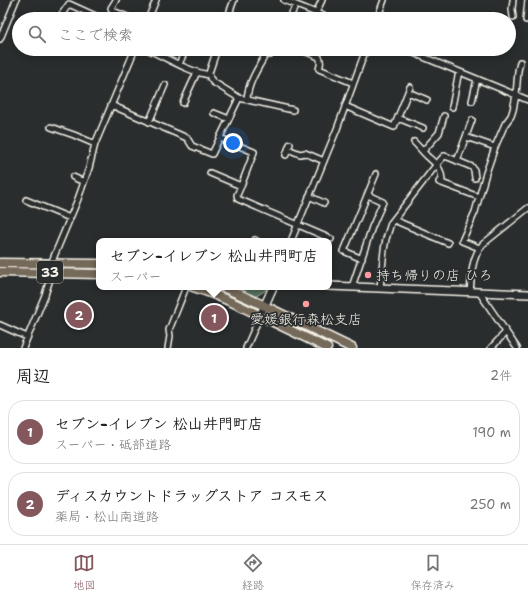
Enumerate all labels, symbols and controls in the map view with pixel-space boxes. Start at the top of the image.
search box [12,12,516,56]
icon: search [26,23,48,45]
text: ここで検索 [58,25,133,45]
your location [223,133,243,153]
popup [96,238,332,290]
text: セブン-イレブン 松山井門町店 [110,246,318,266]
road number: 33 [37,261,63,283]
place label: 持ち帰りの店 ひろ [376,266,493,284]
text: スーパー [110,268,162,285]
marker: 持ち帰りの店 ひろ [363,270,373,280]
marker: 愛媛銀行森松支店 [301,299,311,309]
pin: 2 [66,300,92,330]
pin: 1 [201,303,227,333]
place label: 愛媛銀行森松支店 [250,310,362,328]
text: 周辺 [16,365,50,387]
text: 2件 [490,367,512,384]
text: セブン-イレブン 松山井門町店 [55,414,263,434]
text: 1 [27,424,33,441]
text: 190 m [472,424,511,441]
text: スーパー · 砥部道路 [55,436,171,453]
text: ディスカウントドラッグストア コスモス [55,486,328,506]
text: 2 [25,496,35,513]
text: 250 m [470,496,511,513]
text: 薬局 · 松山南道路 [55,508,159,525]
tab: 地図 [73,552,95,593]
tab: 経路 [242,552,264,593]
tab: 保存済み [411,552,455,593]

